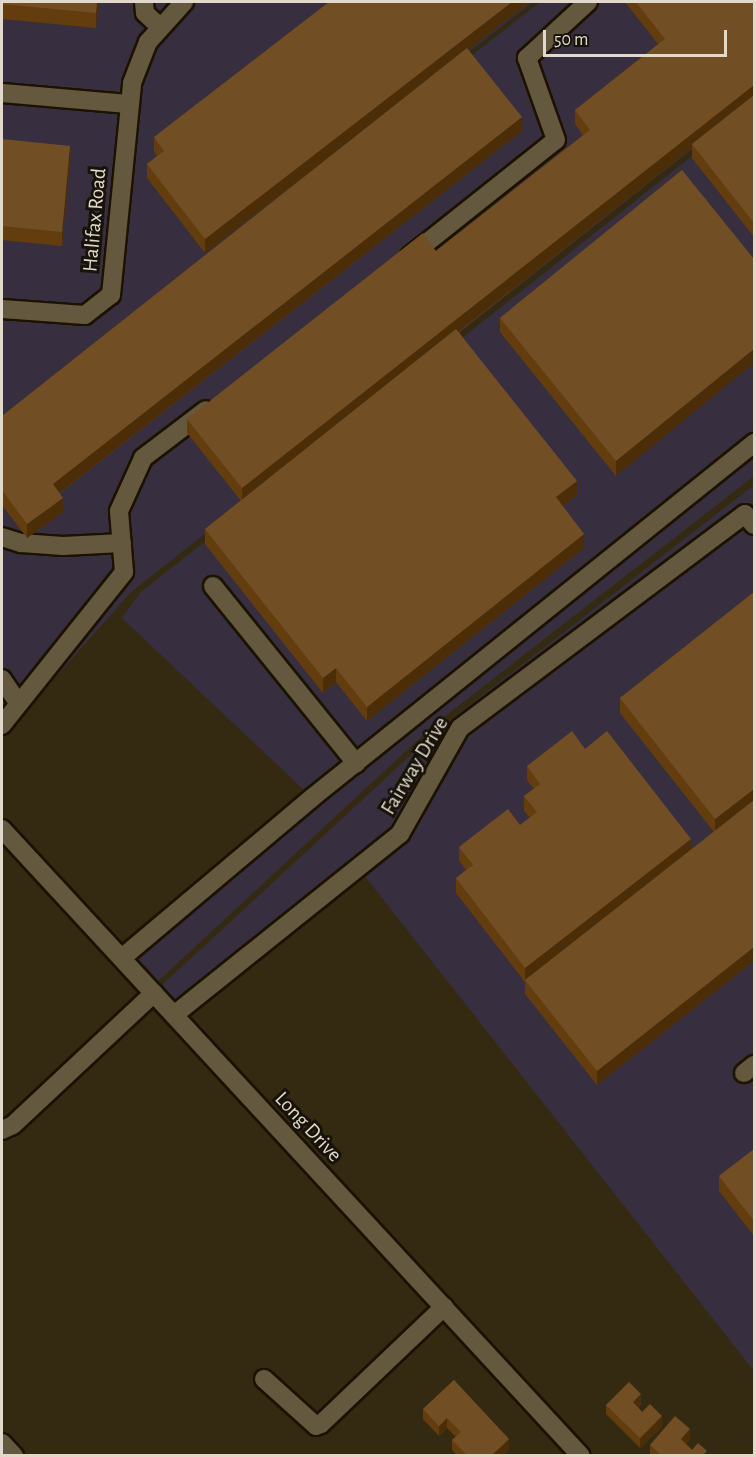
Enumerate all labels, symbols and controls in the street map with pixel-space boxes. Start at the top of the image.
scale bar [546,18,730,56]
text: 50 m [554,31,588,49]
street label: Halifax Road [78,167,112,273]
street label: Fairway Drive [376,713,454,819]
street label: Long Drive [269,1087,347,1167]

